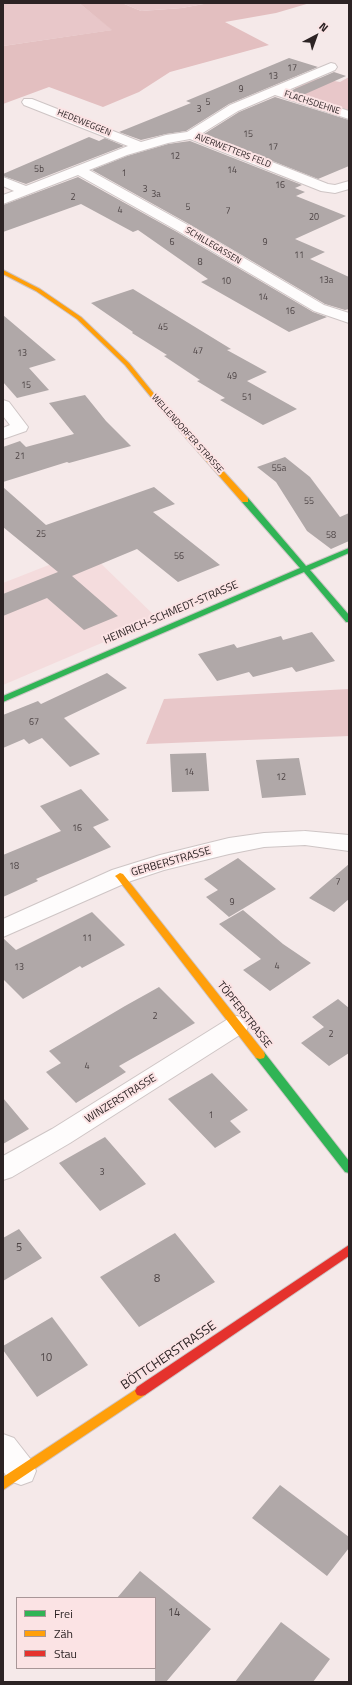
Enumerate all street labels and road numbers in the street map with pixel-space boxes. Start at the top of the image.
street label: FLACHSDEHNE [283,89,341,117]
street label: HEDEWEGGEN [56,107,112,139]
street label: AVERWETTERS FELD [193,132,273,170]
street label: SCHILLEGASSEN [183,225,243,267]
street label: WELLENDORFER STRASSE [149,392,225,476]
street label: HEINRICH-SCHMEDT-STRASSE [102,579,240,647]
street label: GERBERSTRASSE [130,844,212,880]
street label: TÖPFERSTRASSE [214,979,274,1051]
street label: WINZERSTRASSE [83,1072,159,1126]
street label: BÖTTCHERSTRASSE [118,1318,220,1394]

